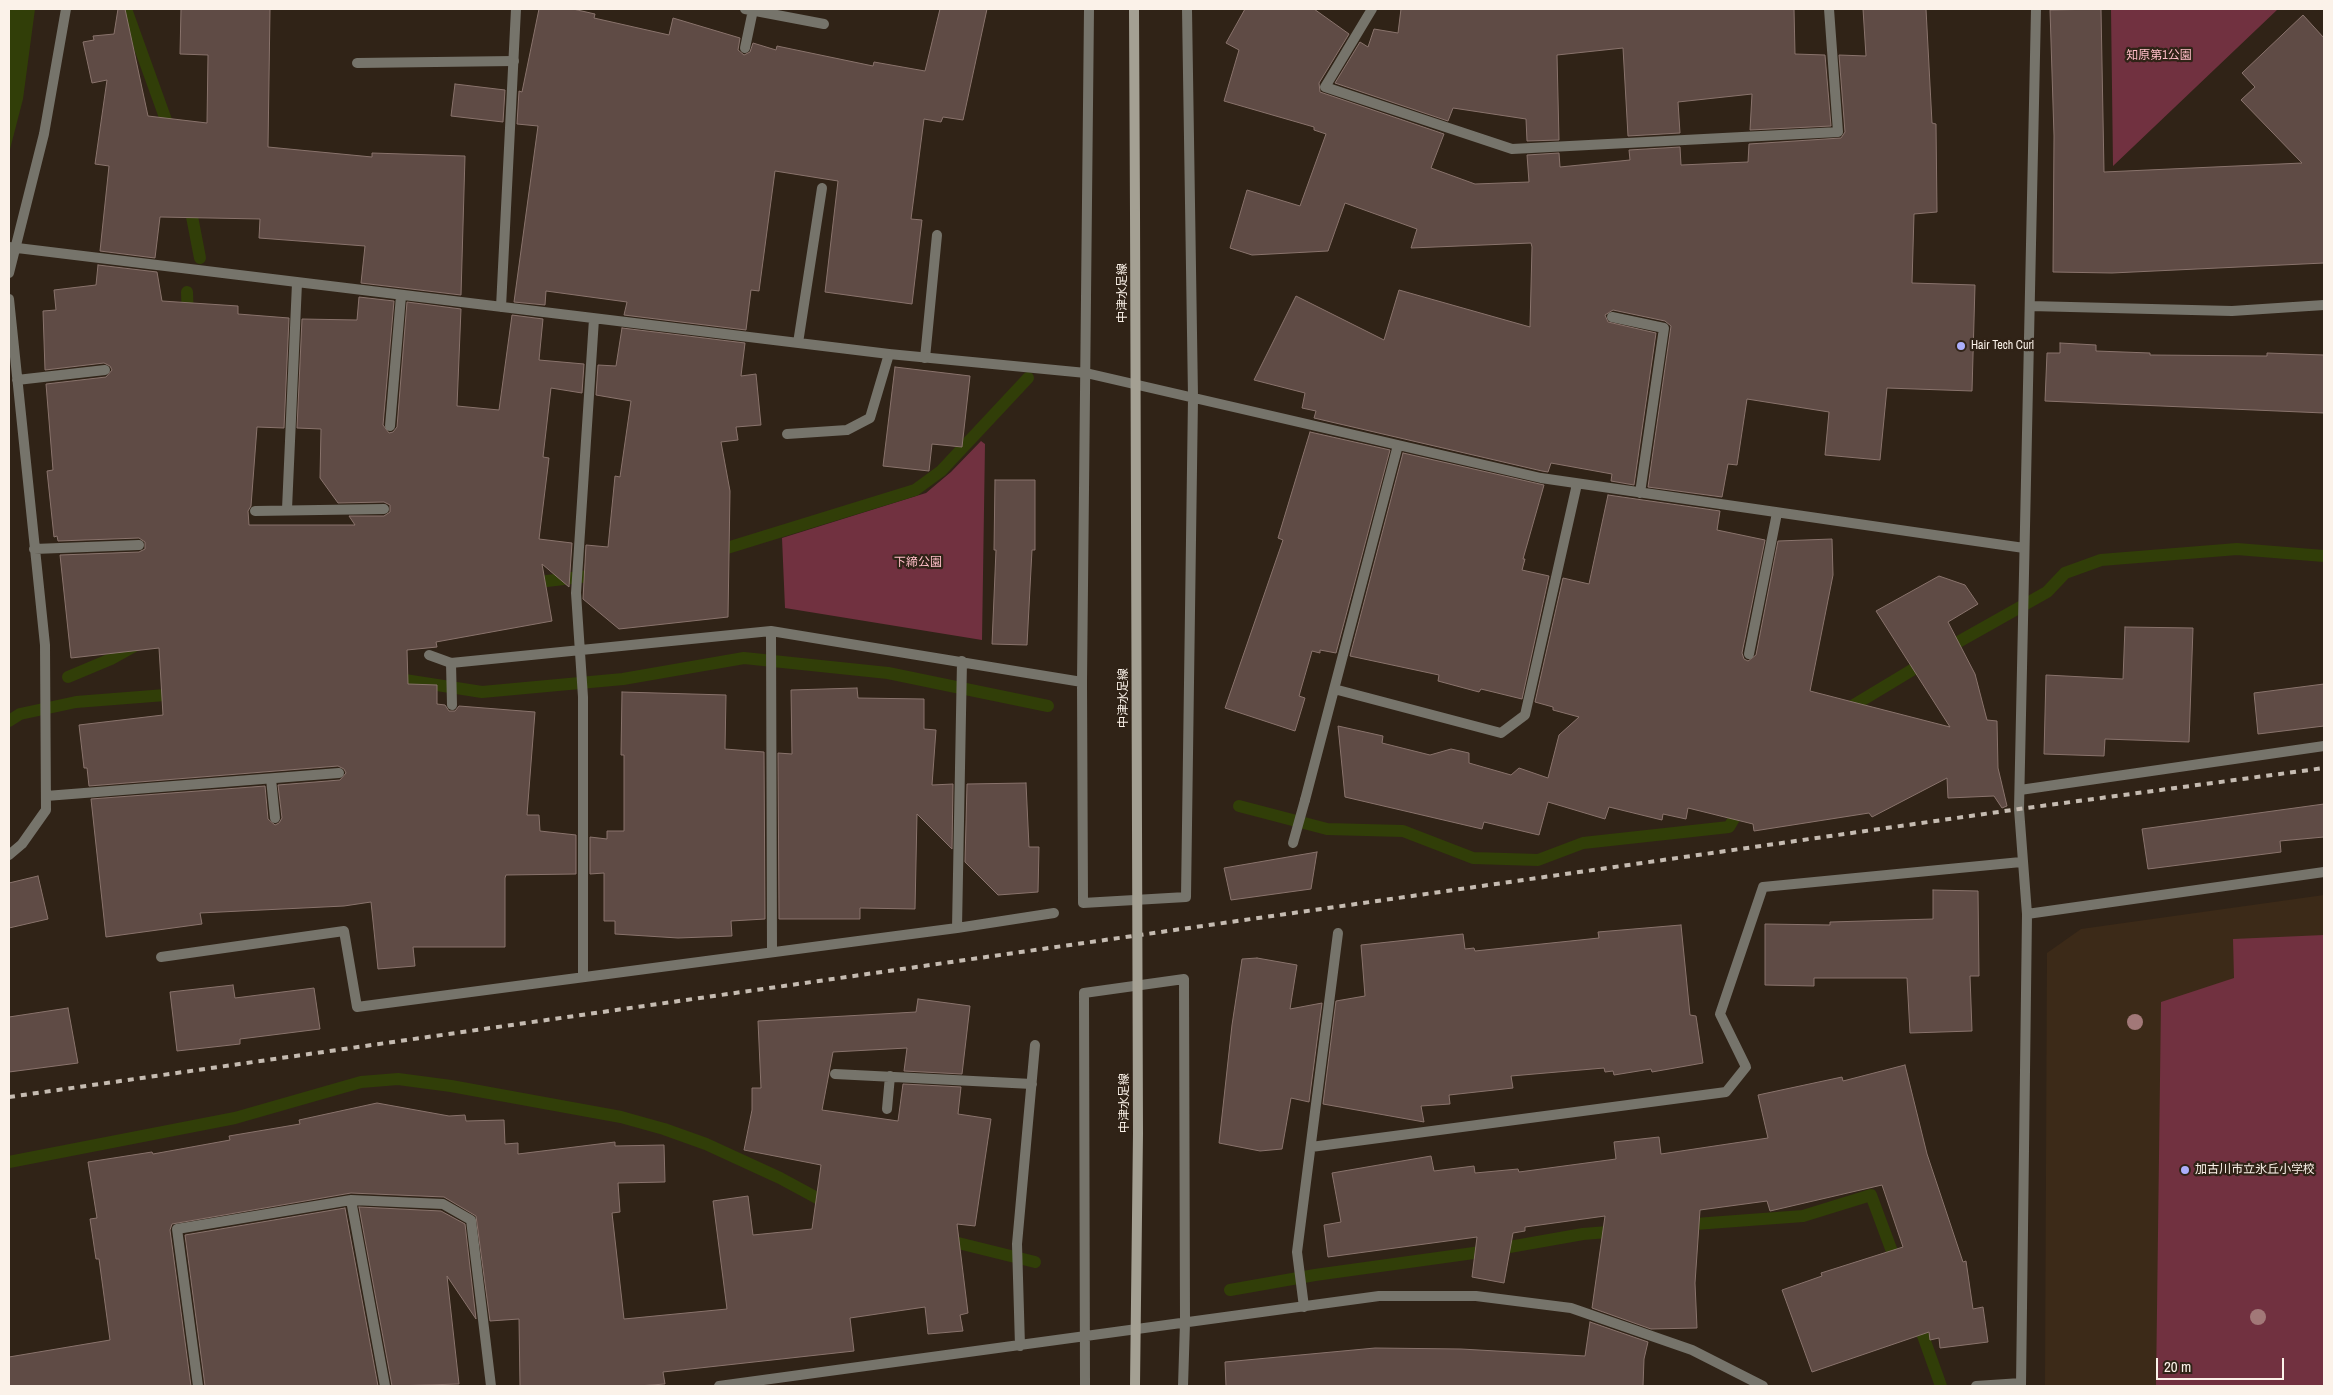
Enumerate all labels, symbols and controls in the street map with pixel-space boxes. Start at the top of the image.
park label: 知原第1公園 [2126,49,2192,63]
street label: 中津水足線 [1116,263,1130,323]
place label: Hair Tech Curl [1971,339,2034,353]
marker: Hair Tech Curl [1955,340,1967,352]
park label: 下締公園 [894,556,942,570]
street label: 中津水足線 [1117,668,1131,728]
street label: 中津水足線 [1118,1073,1132,1133]
place label: 加古川市立氷丘小学校 [2195,1163,2315,1177]
marker: 加古川市立氷丘小学校 [2179,1164,2191,1176]
scale bar [2158,1348,2286,1380]
text: 20 m [2164,1356,2191,1377]

